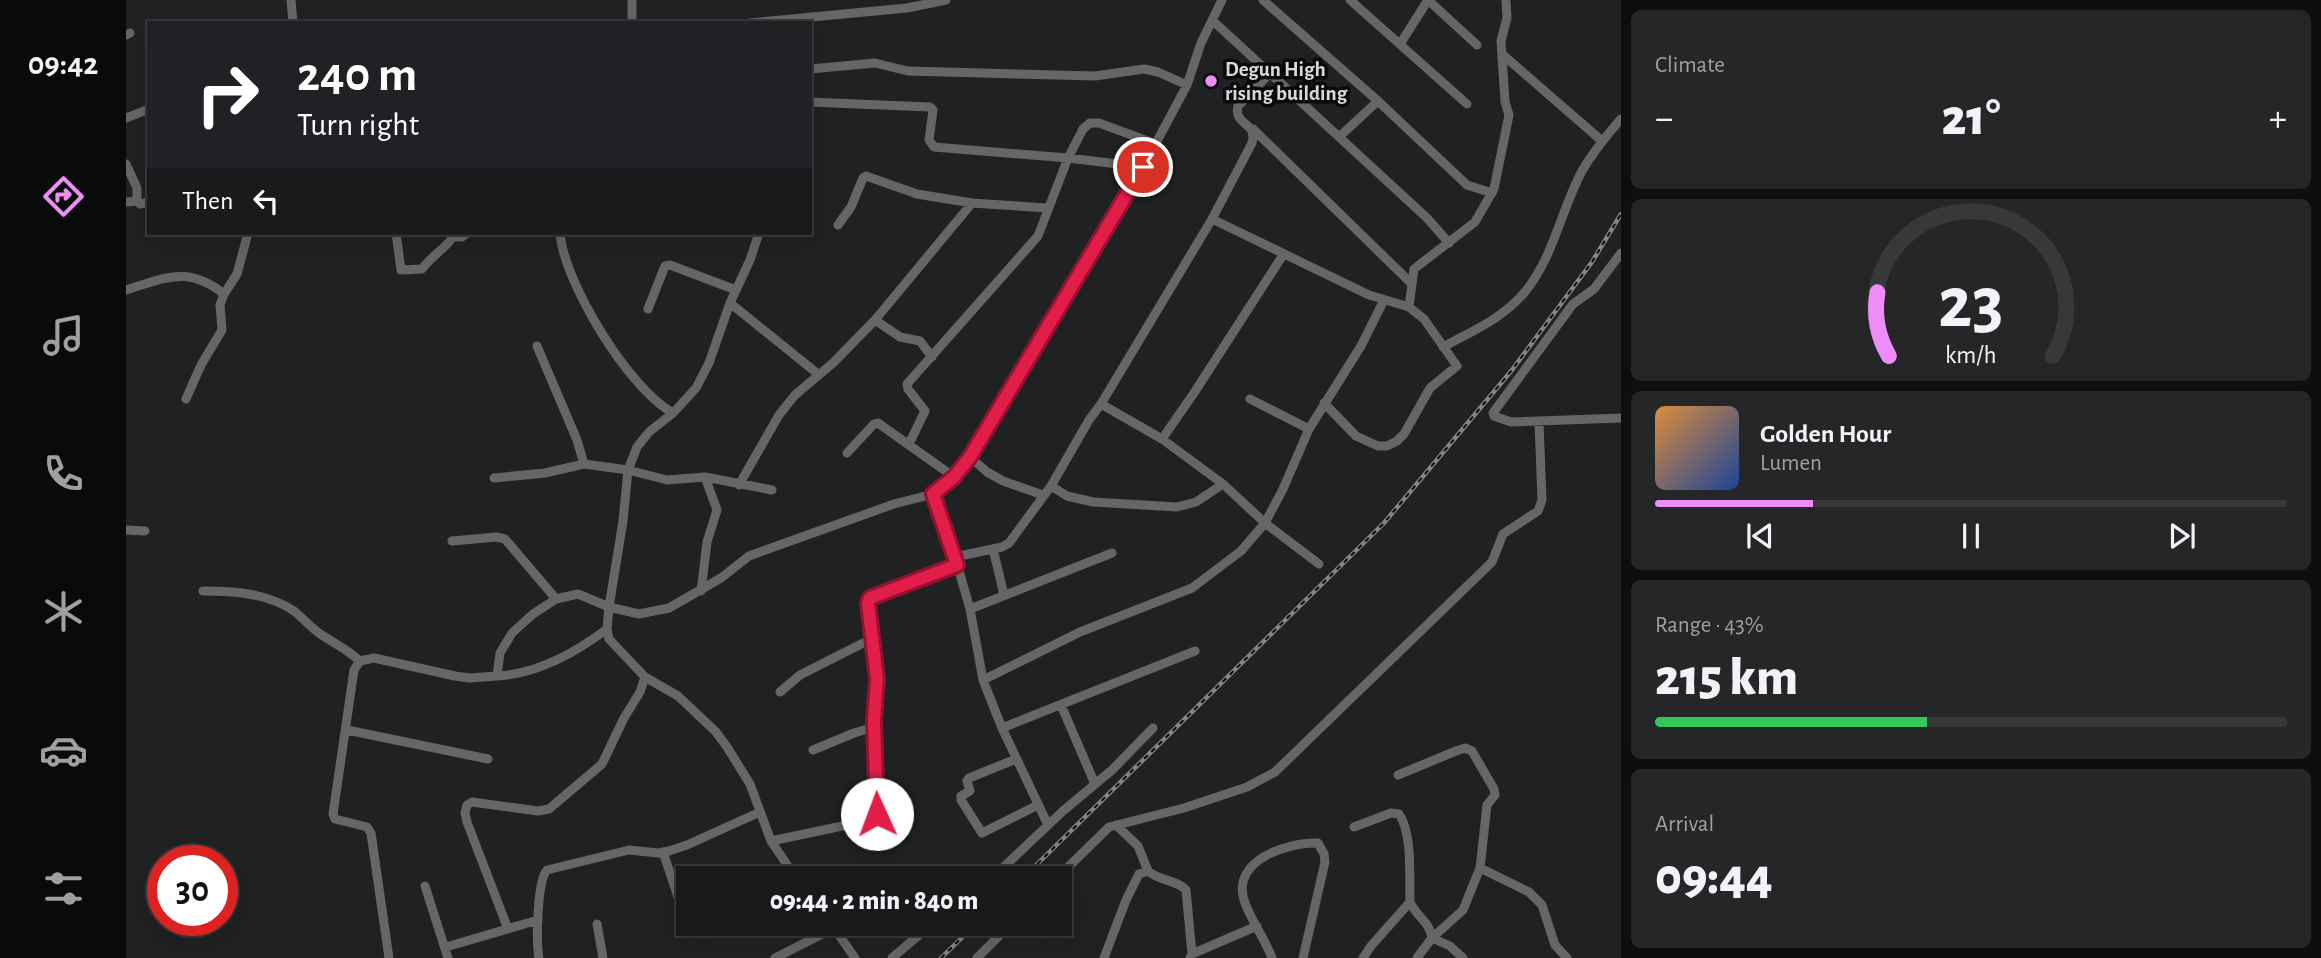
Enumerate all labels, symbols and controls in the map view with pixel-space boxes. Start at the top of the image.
text: 09:42 [28,48,98,80]
icon: right [182,49,273,140]
text: 240 m [297,51,417,100]
text: Climate [1655,54,1725,77]
place label: Degun High rising building [1225,59,1348,104]
marker: Degun High rising building [1203,73,1219,89]
text: 21° [1941,92,2001,144]
text: − [1655,100,1673,138]
text: + [2269,100,2287,138]
text: Turn right [297,109,419,141]
pin [1113,137,1173,197]
icon: arrive [1124,148,1162,186]
icon: directions [39,172,88,221]
icon: left [247,182,285,220]
text: Then [182,188,233,214]
text: 23 [1938,268,2004,341]
icon: music [39,311,88,360]
text: km/h [1945,343,1997,368]
text: Golden Hour [1760,421,1891,447]
icon: phone [39,449,88,498]
text: Lumen [1760,452,1822,475]
icon: previous [1741,517,1779,555]
icon: pause [1952,517,1990,555]
icon: next [2163,517,2201,555]
icon: climate [39,587,88,636]
text: Range · 43% [1655,614,1764,637]
text: 215 km [1655,652,1798,704]
icon: car [39,726,88,775]
position arrow [840,777,914,851]
text: Arrival [1655,813,1714,836]
speed limit sign: 30 [147,845,238,936]
text: 09:44 [1655,851,1773,903]
icon: filters [39,864,88,913]
text: 09:44 · 2 min · 840 m [770,888,978,914]

